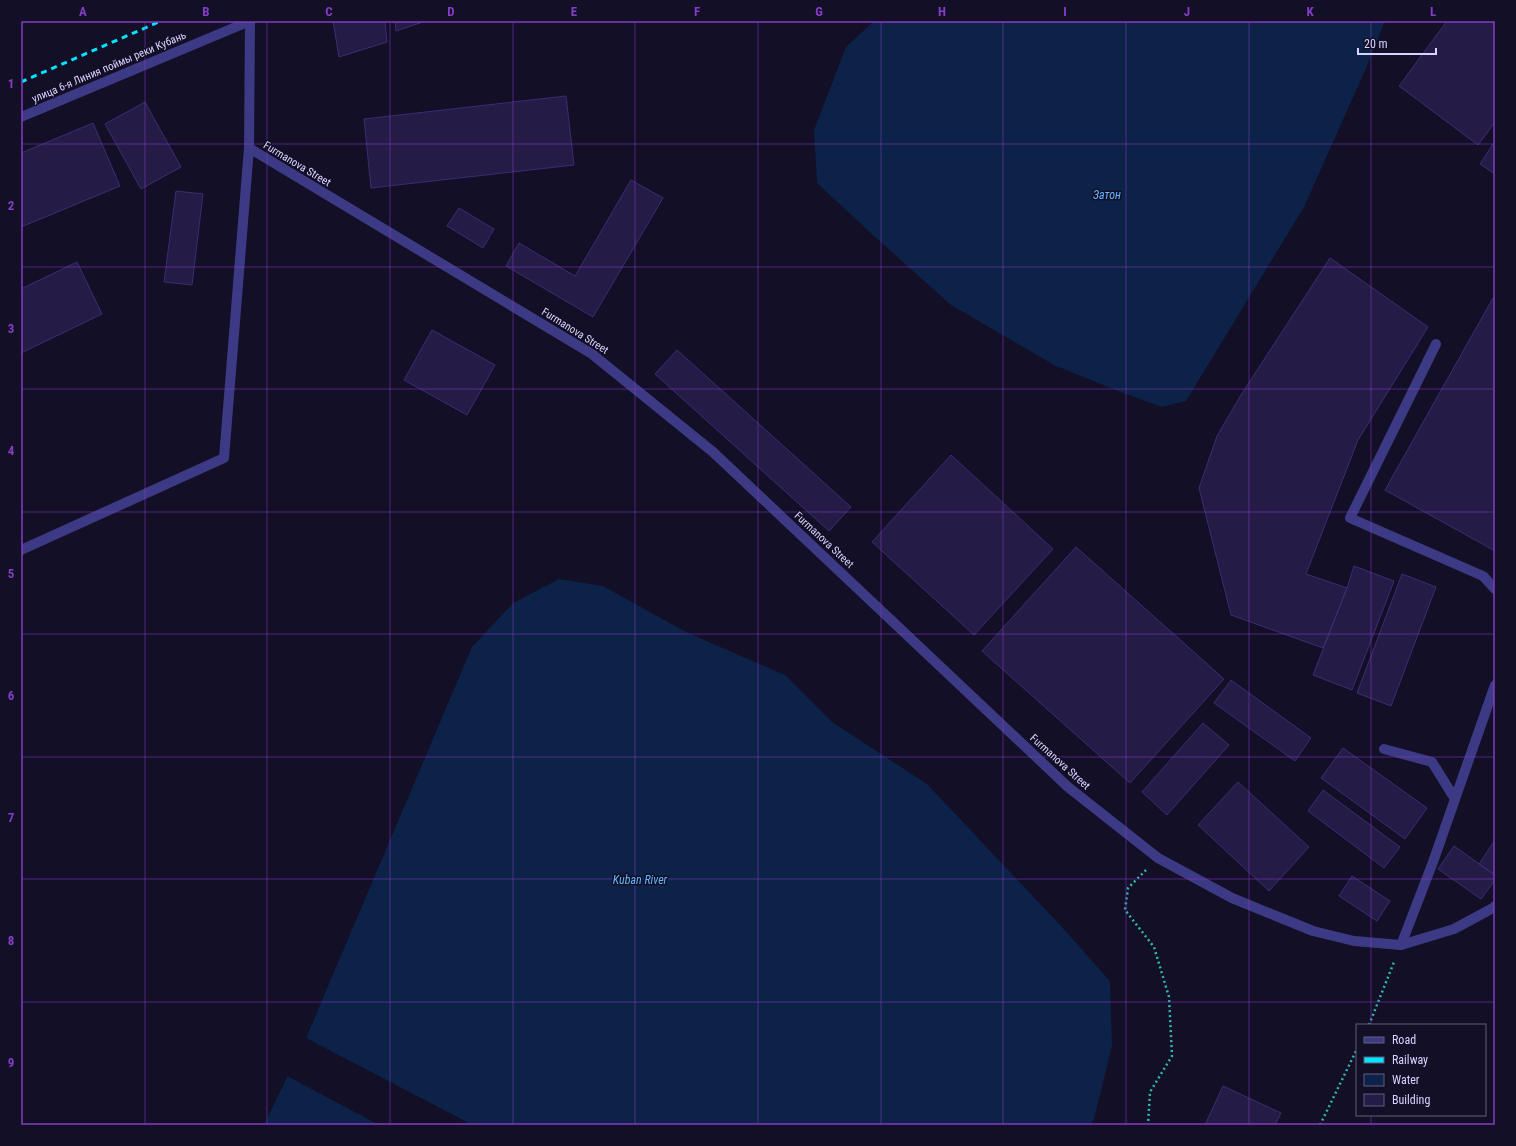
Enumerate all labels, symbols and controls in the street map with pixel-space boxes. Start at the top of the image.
text: A [79,4,87,19]
text: B [202,4,210,19]
text: C [325,4,333,19]
text: D [447,4,455,19]
text: E [571,4,578,19]
text: F [694,4,700,19]
text: G [815,4,823,19]
text: H [938,4,946,19]
text: I [1063,4,1067,19]
text: J [1184,4,1190,19]
text: K [1306,4,1314,19]
text: L [1430,4,1436,19]
street label: улица 6-я Линия поймы реки Кубань [30,29,188,105]
scale bar [1358,30,1436,56]
text: 20 m [1364,37,1388,51]
text: 1 [8,76,14,91]
street label: Furmanova Street [261,139,333,189]
water label: Затон [1093,188,1121,202]
text: 2 [8,198,15,213]
street label: Furmanova Street [539,305,611,357]
text: 3 [8,321,14,336]
text: 4 [8,443,15,458]
street label: Furmanova Street [792,509,856,571]
text: 5 [8,566,15,581]
text: 6 [8,688,15,703]
street label: Furmanova Street [1027,732,1093,792]
text: 7 [8,810,15,825]
water label: Kuban River [613,873,668,887]
text: 8 [8,933,14,948]
legend [1356,1024,1486,1116]
text: Road [1392,1033,1416,1047]
text: Railway [1392,1053,1428,1067]
text: 9 [8,1055,14,1070]
text: Water [1392,1073,1420,1087]
text: Building [1392,1093,1430,1107]

